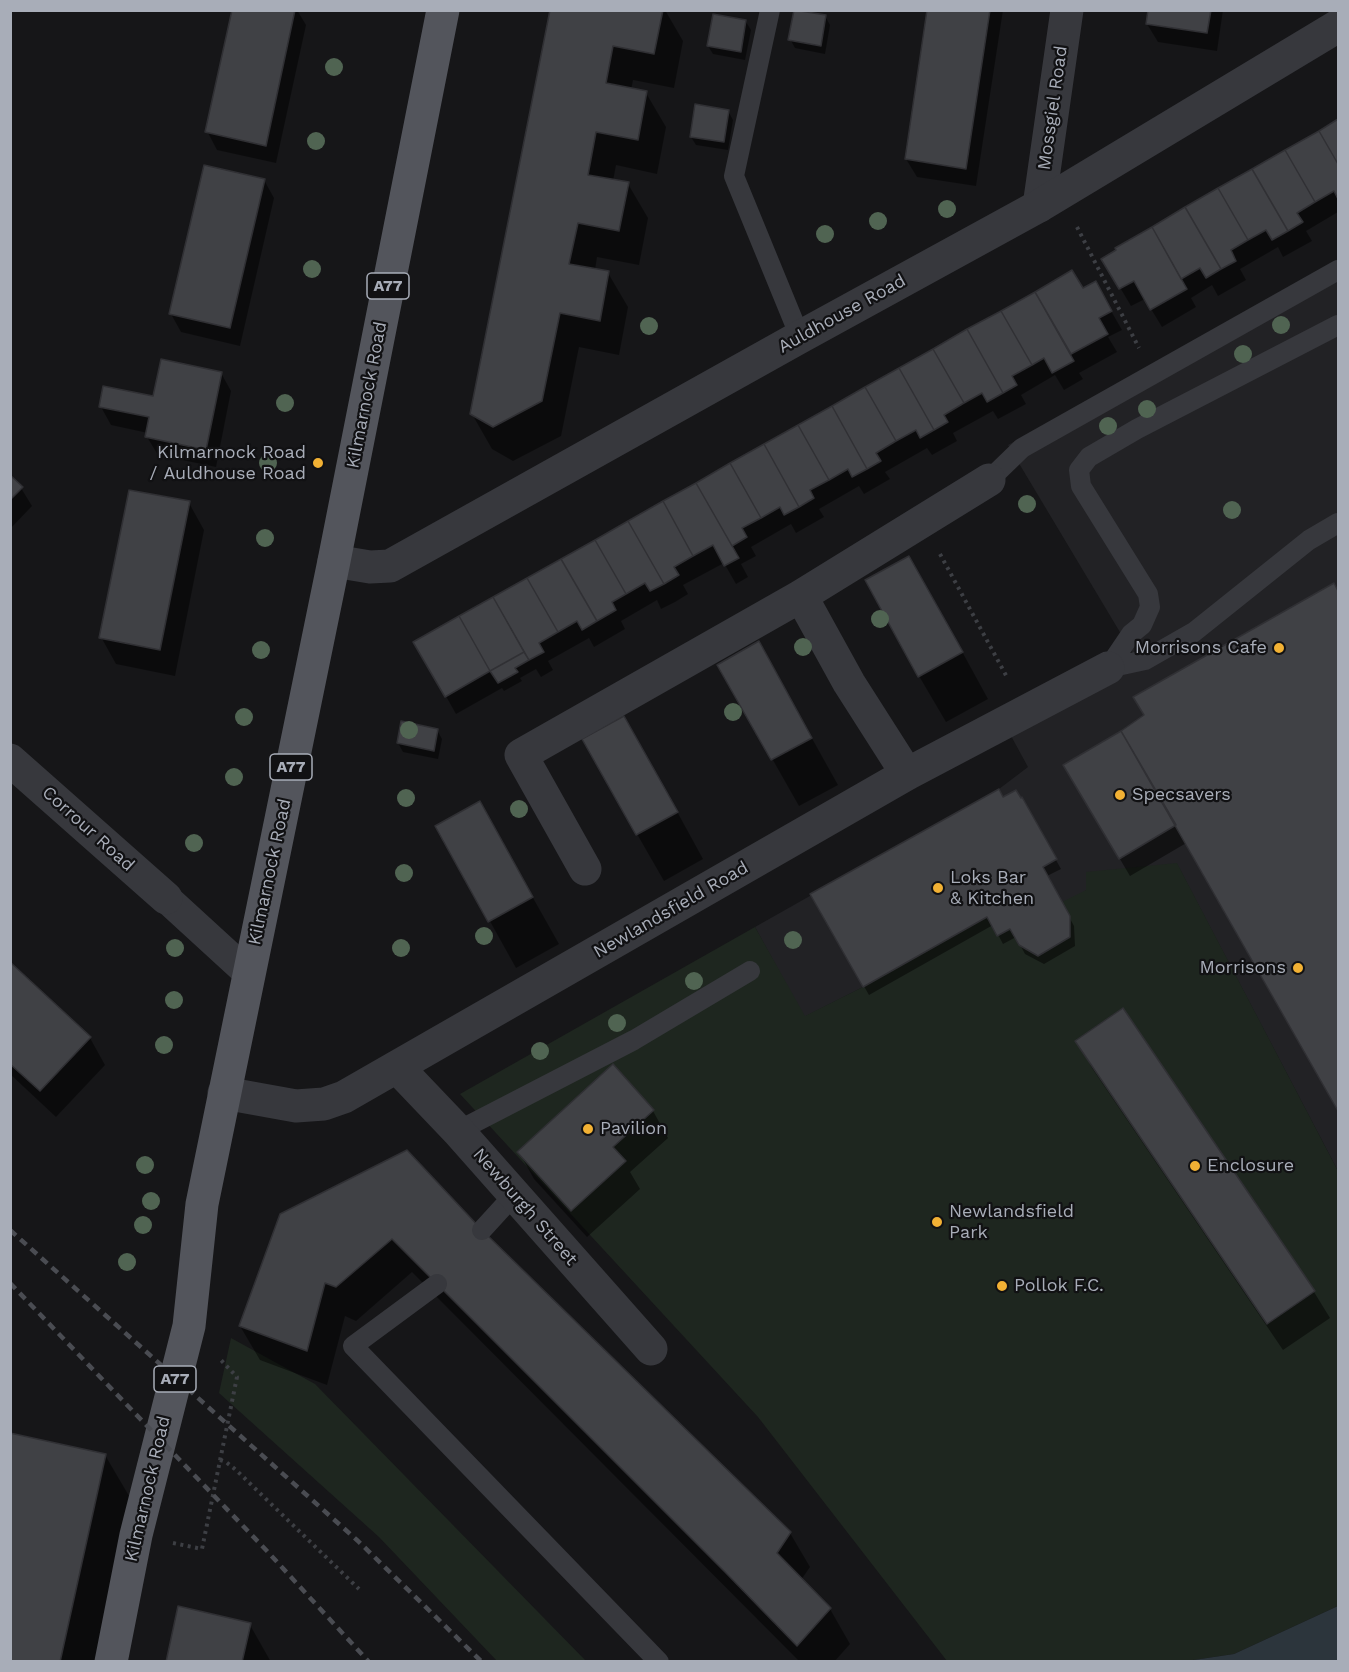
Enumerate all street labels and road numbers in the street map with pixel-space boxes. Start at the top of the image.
street label: Mossgiel Road [1034,44,1072,172]
street label: Auldhouse Road [774,270,910,358]
road number: A77 [367,273,409,299]
street label: Kilmarnock Road [342,320,392,470]
road number: A77 [270,754,312,780]
street label: Corrour Road [37,782,139,876]
street label: Kilmarnock Road [244,797,296,947]
street label: Newlandsfield Road [590,857,752,963]
street label: Newburgh Street [468,1144,582,1270]
road number: A77 [154,1366,196,1392]
street label: Kilmarnock Road [121,1414,175,1564]

